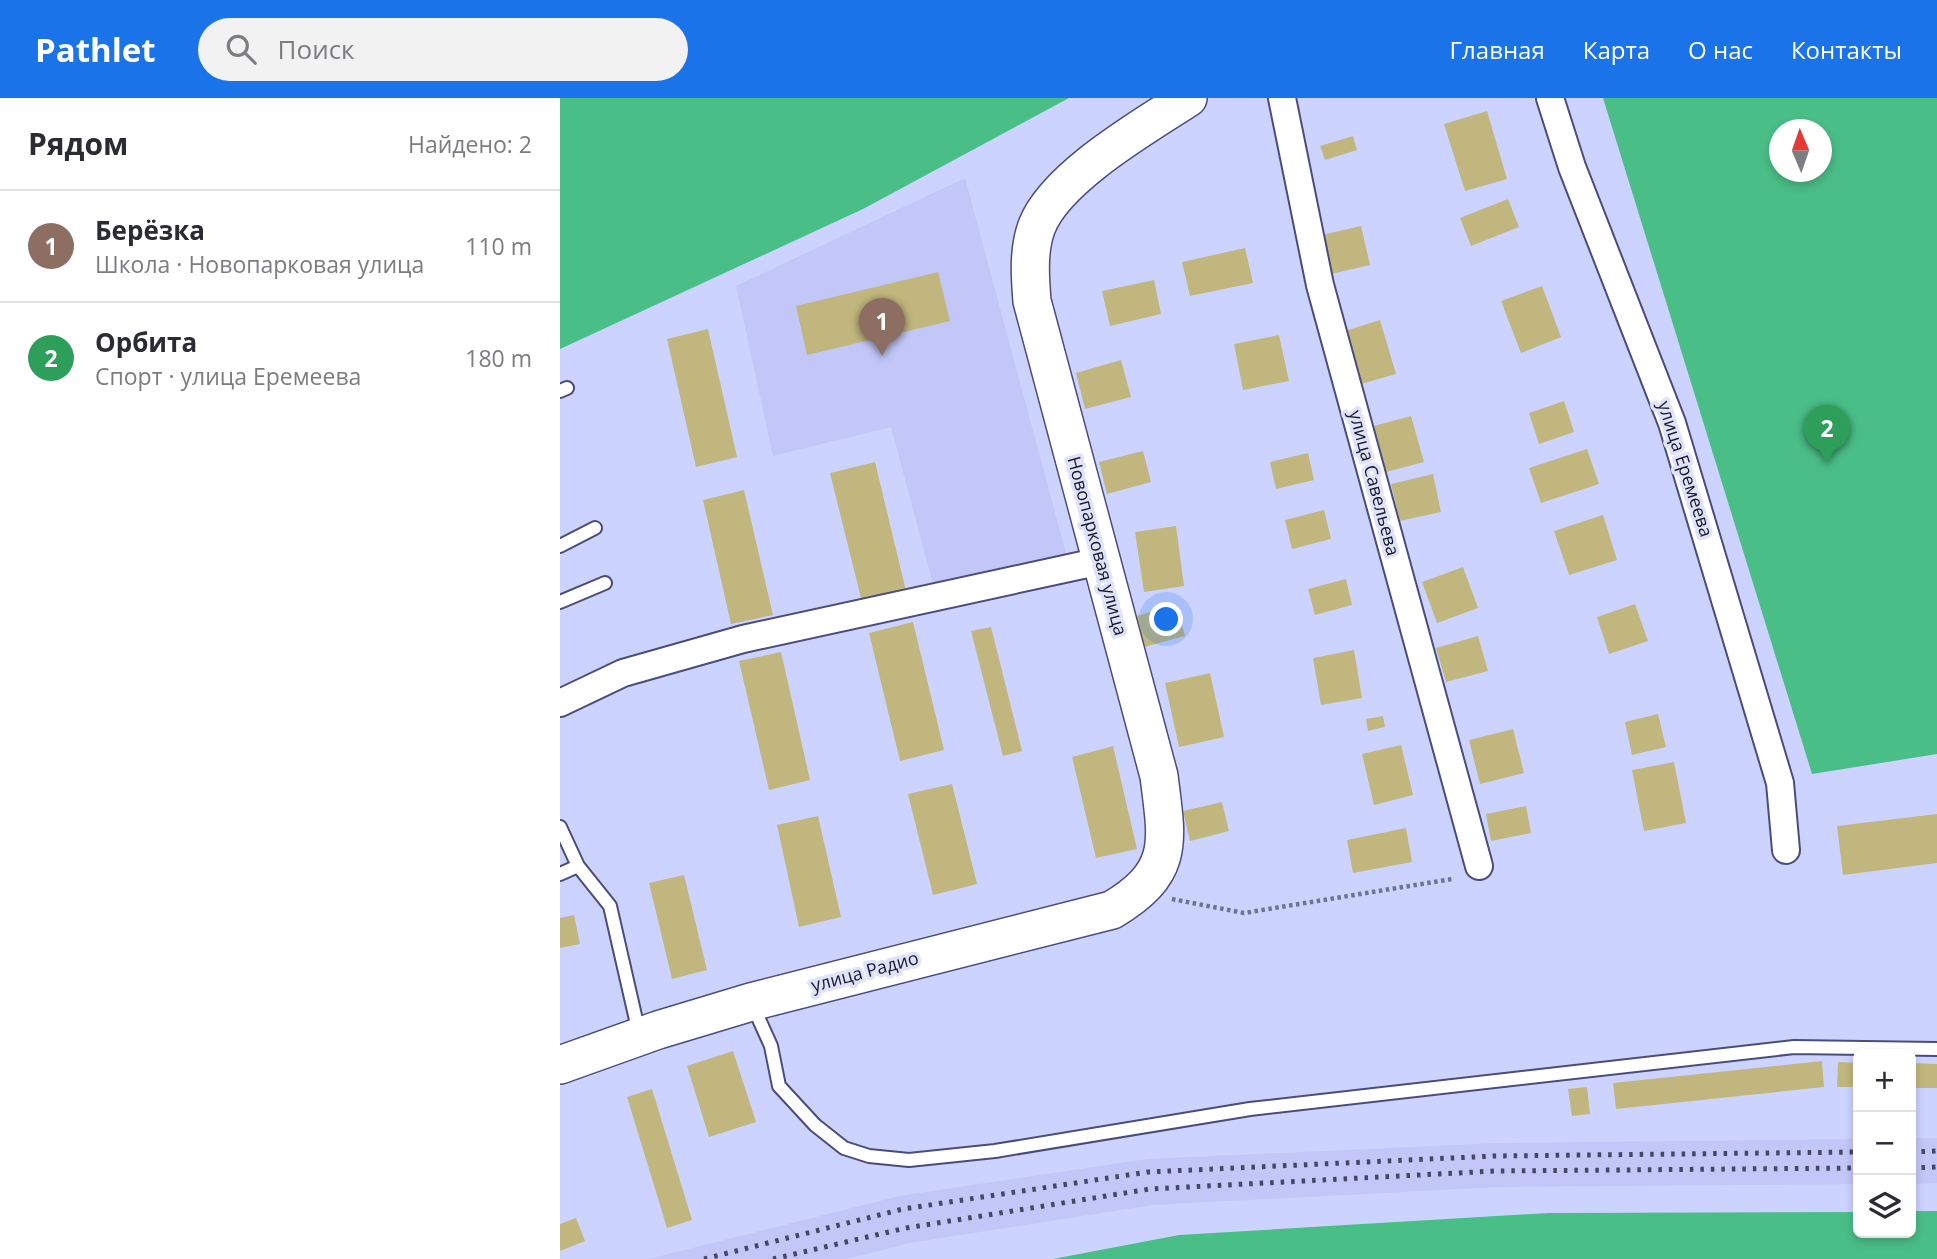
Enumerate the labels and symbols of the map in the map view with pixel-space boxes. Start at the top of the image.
north arrow [1769,119,1832,182]
pin: 1 [859,298,905,356]
street label: улица Еремеева [1653,398,1719,540]
pin: 2 [1804,405,1850,463]
street label: улица Савельева [1344,407,1406,558]
street label: Новопарковая улица [1062,453,1133,638]
your location [1149,602,1183,636]
street label: улица Радио [808,945,921,997]

